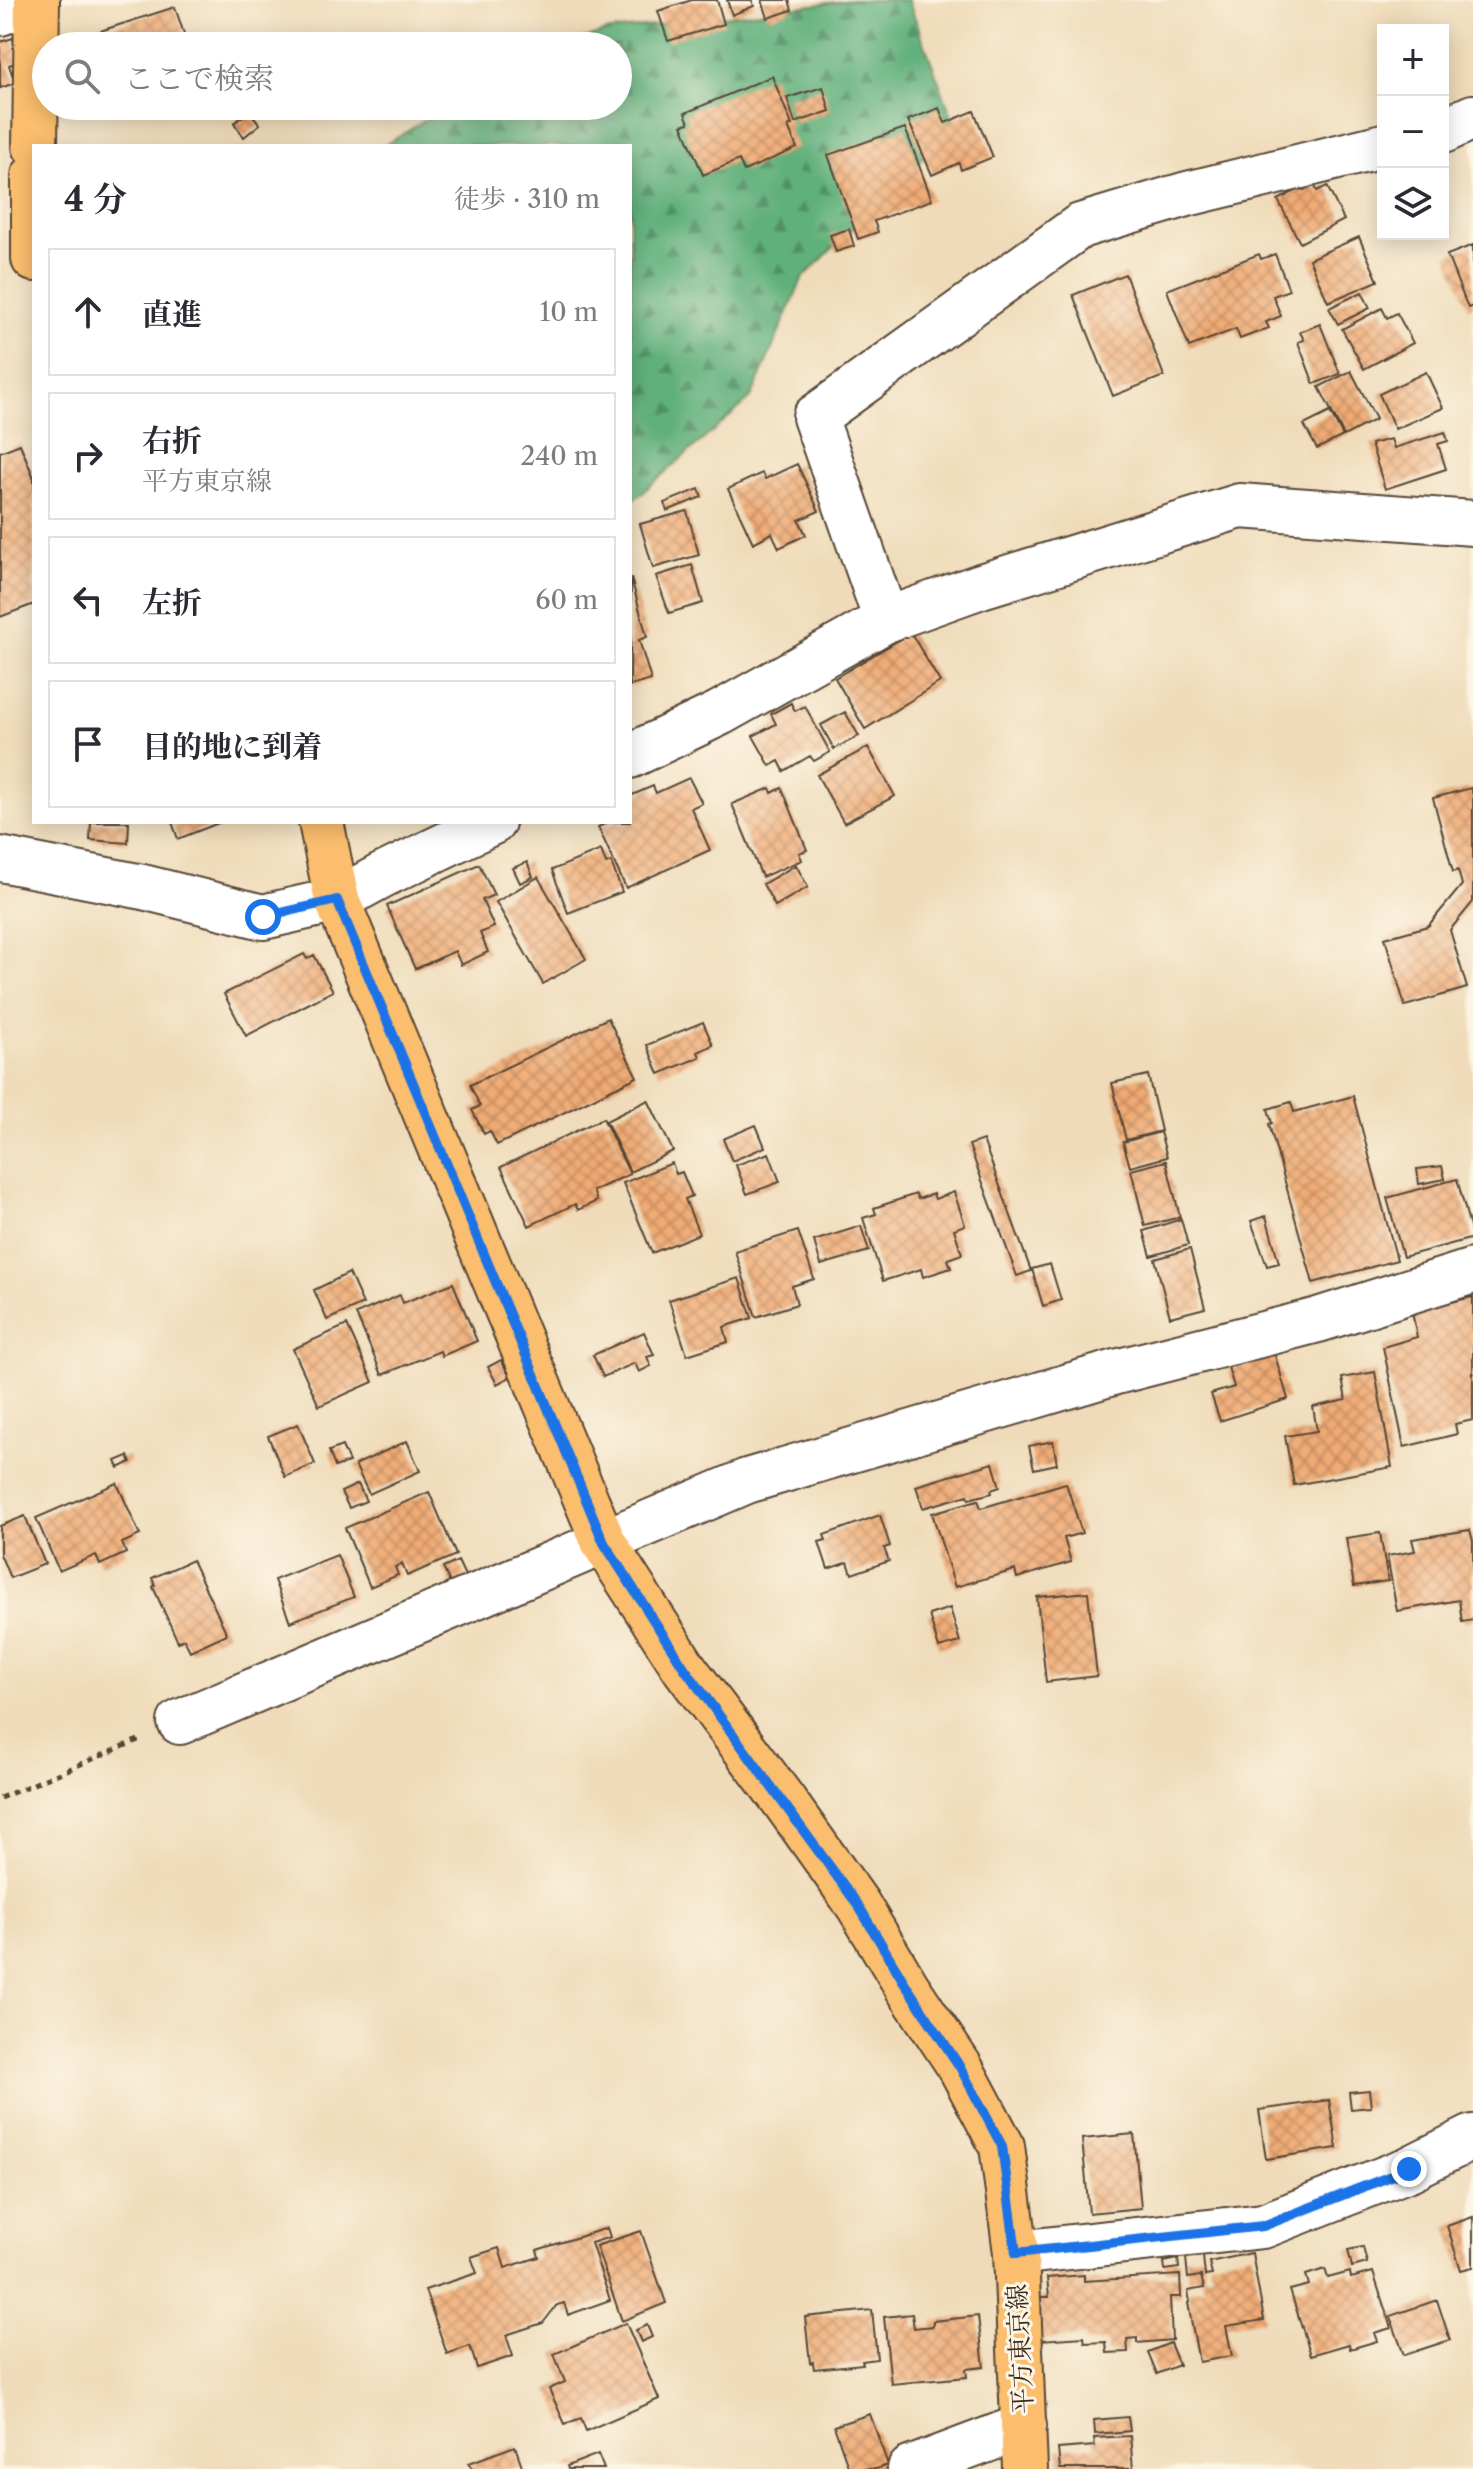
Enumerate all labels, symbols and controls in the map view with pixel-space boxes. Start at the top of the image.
map controls [1377,24,1449,240]
button: + [1377,24,1449,96]
search box [32,32,632,120]
icon: search [60,54,104,98]
text: ここで検索 [124,60,274,97]
button: − [1377,96,1449,168]
button: layers [1377,168,1449,240]
text: 4 分 [64,178,127,220]
text: 徒歩 · 310 m [454,183,600,215]
icon: ahead [66,290,110,334]
text: 直進 [142,296,202,333]
text: 10 m [539,296,598,328]
text: 右折 [142,422,202,459]
icon: right [66,434,110,478]
text: 240 m [520,440,598,472]
text: 平方東京線 [142,465,272,497]
icon: left [66,578,110,622]
text: 左折 [142,584,202,621]
text: 60 m [535,584,598,616]
icon: arrive [66,722,110,766]
text: 目的地に到着 [142,728,322,765]
route start [245,899,281,935]
route end [1391,2151,1427,2187]
street label: 平方東京線 [1001,2283,1039,2415]

